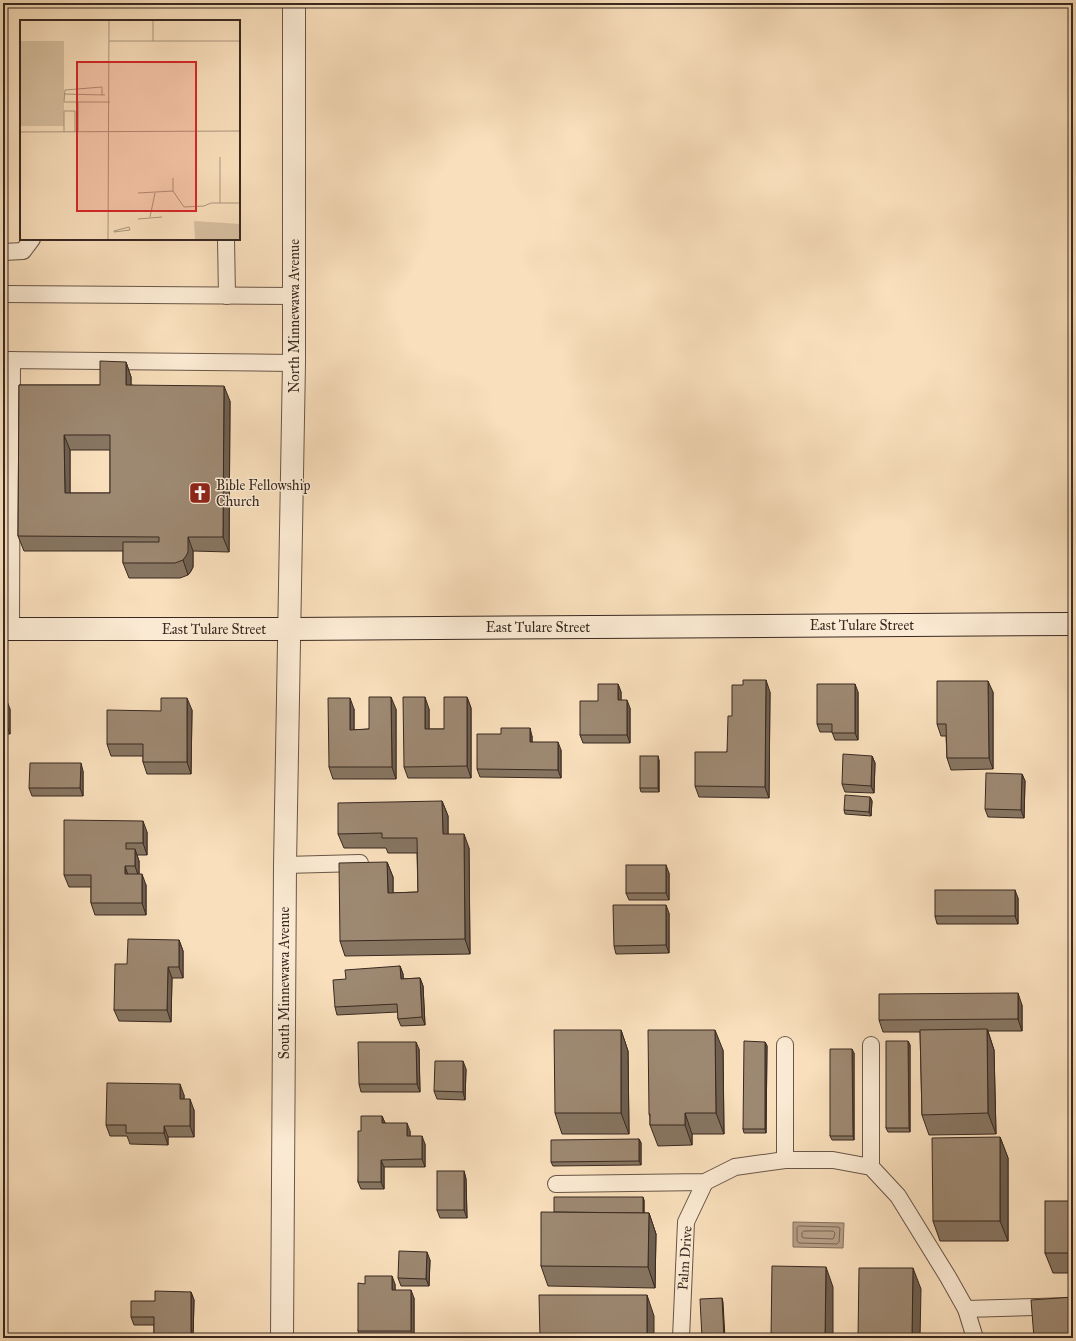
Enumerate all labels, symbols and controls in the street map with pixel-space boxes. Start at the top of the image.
inset map [20,20,240,240]
street label: North Minnewawa Avenue [286,239,303,393]
place label: Bible Fellowship Church [216,477,311,510]
church icon: Bible Fellowship Church [187,480,213,506]
street label: East Tulare Street [810,617,914,634]
street label: East Tulare Street [486,619,590,636]
street label: East Tulare Street [162,621,266,638]
street label: South Minnewawa Avenue [276,906,293,1059]
street label: Palm Drive [674,1225,696,1291]

